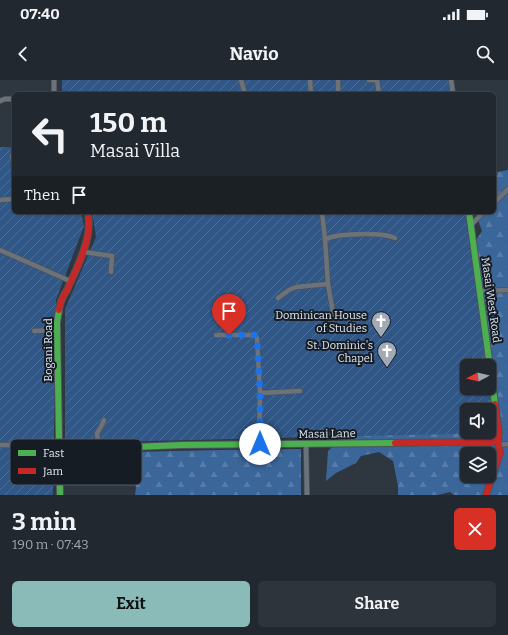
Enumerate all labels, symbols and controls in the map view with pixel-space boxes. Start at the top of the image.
text: 07:40 [20,5,60,23]
icon: back [12,43,34,65]
text: Navio [229,43,279,65]
icon: search [474,43,496,65]
text: 150 m [90,106,167,139]
icon: left [24,108,76,160]
text: Masai Villa [90,140,180,162]
icon: arrive [68,184,90,206]
text: Then [24,186,60,204]
street label: Masai West Road [479,256,503,344]
pin [212,294,246,335]
icon: arrive [218,300,240,322]
place label: Dominican House of Studies [275,309,367,335]
church icon: Dominican House of Studies [370,310,392,338]
street label: Bogani Road [42,318,55,382]
place label: St. Dominic's Chapel [307,339,373,365]
church icon: St. Dominic's Chapel [376,340,398,368]
north arrow [460,359,496,395]
map controls [460,359,496,483]
button: sound [460,403,496,439]
position arrow [239,423,281,465]
street label: Masai Lane [298,427,356,441]
legend [10,439,142,485]
text: Fast [43,447,64,460]
button: layers [460,447,496,483]
text: Jam [42,465,63,478]
text: 3 min [12,508,76,536]
button: close [454,508,496,550]
text: 190 m · 07:43 [12,537,89,552]
button: Exit [12,581,250,627]
button: Share [258,581,496,627]

